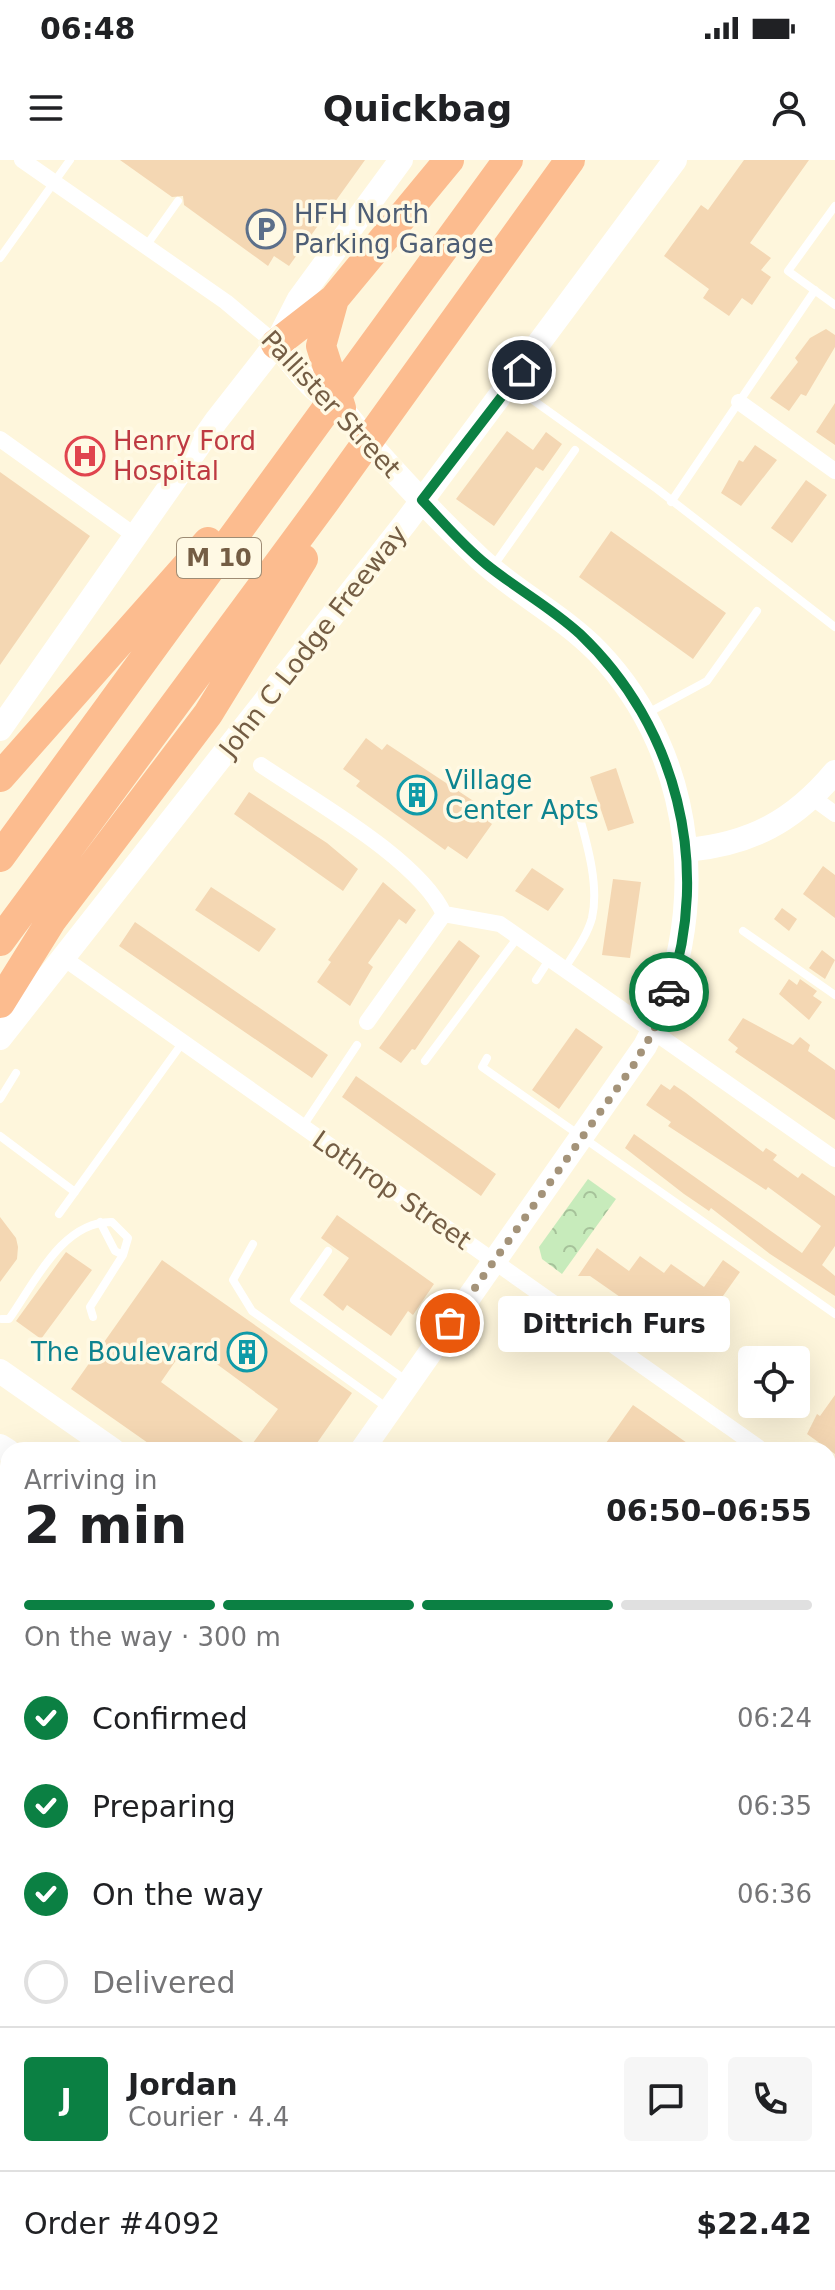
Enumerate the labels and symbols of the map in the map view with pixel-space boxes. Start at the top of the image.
place label: HFH North Parking Garage [294,199,494,259]
parking icon: HFH North Parking Garage [245,208,287,250]
street label: Pallister Street [255,324,407,484]
pin [488,336,556,404]
place label: Henry Ford Hospital [113,426,256,486]
hospital icon: Henry Ford Hospital [64,435,106,477]
street label: John C Lodge Freeway [212,519,413,765]
road number: M 10 [177,538,261,578]
place label: Village Center Apts [445,765,599,825]
building icon: Village Center Apts [396,774,438,816]
courier [629,952,709,1032]
street label: Lothrop Street [307,1124,477,1256]
pin [416,1289,484,1357]
callout: Dittrich Furs [498,1295,730,1351]
building icon: The Boulevard [226,1331,268,1373]
place label: The Boulevard [30,1337,219,1367]

